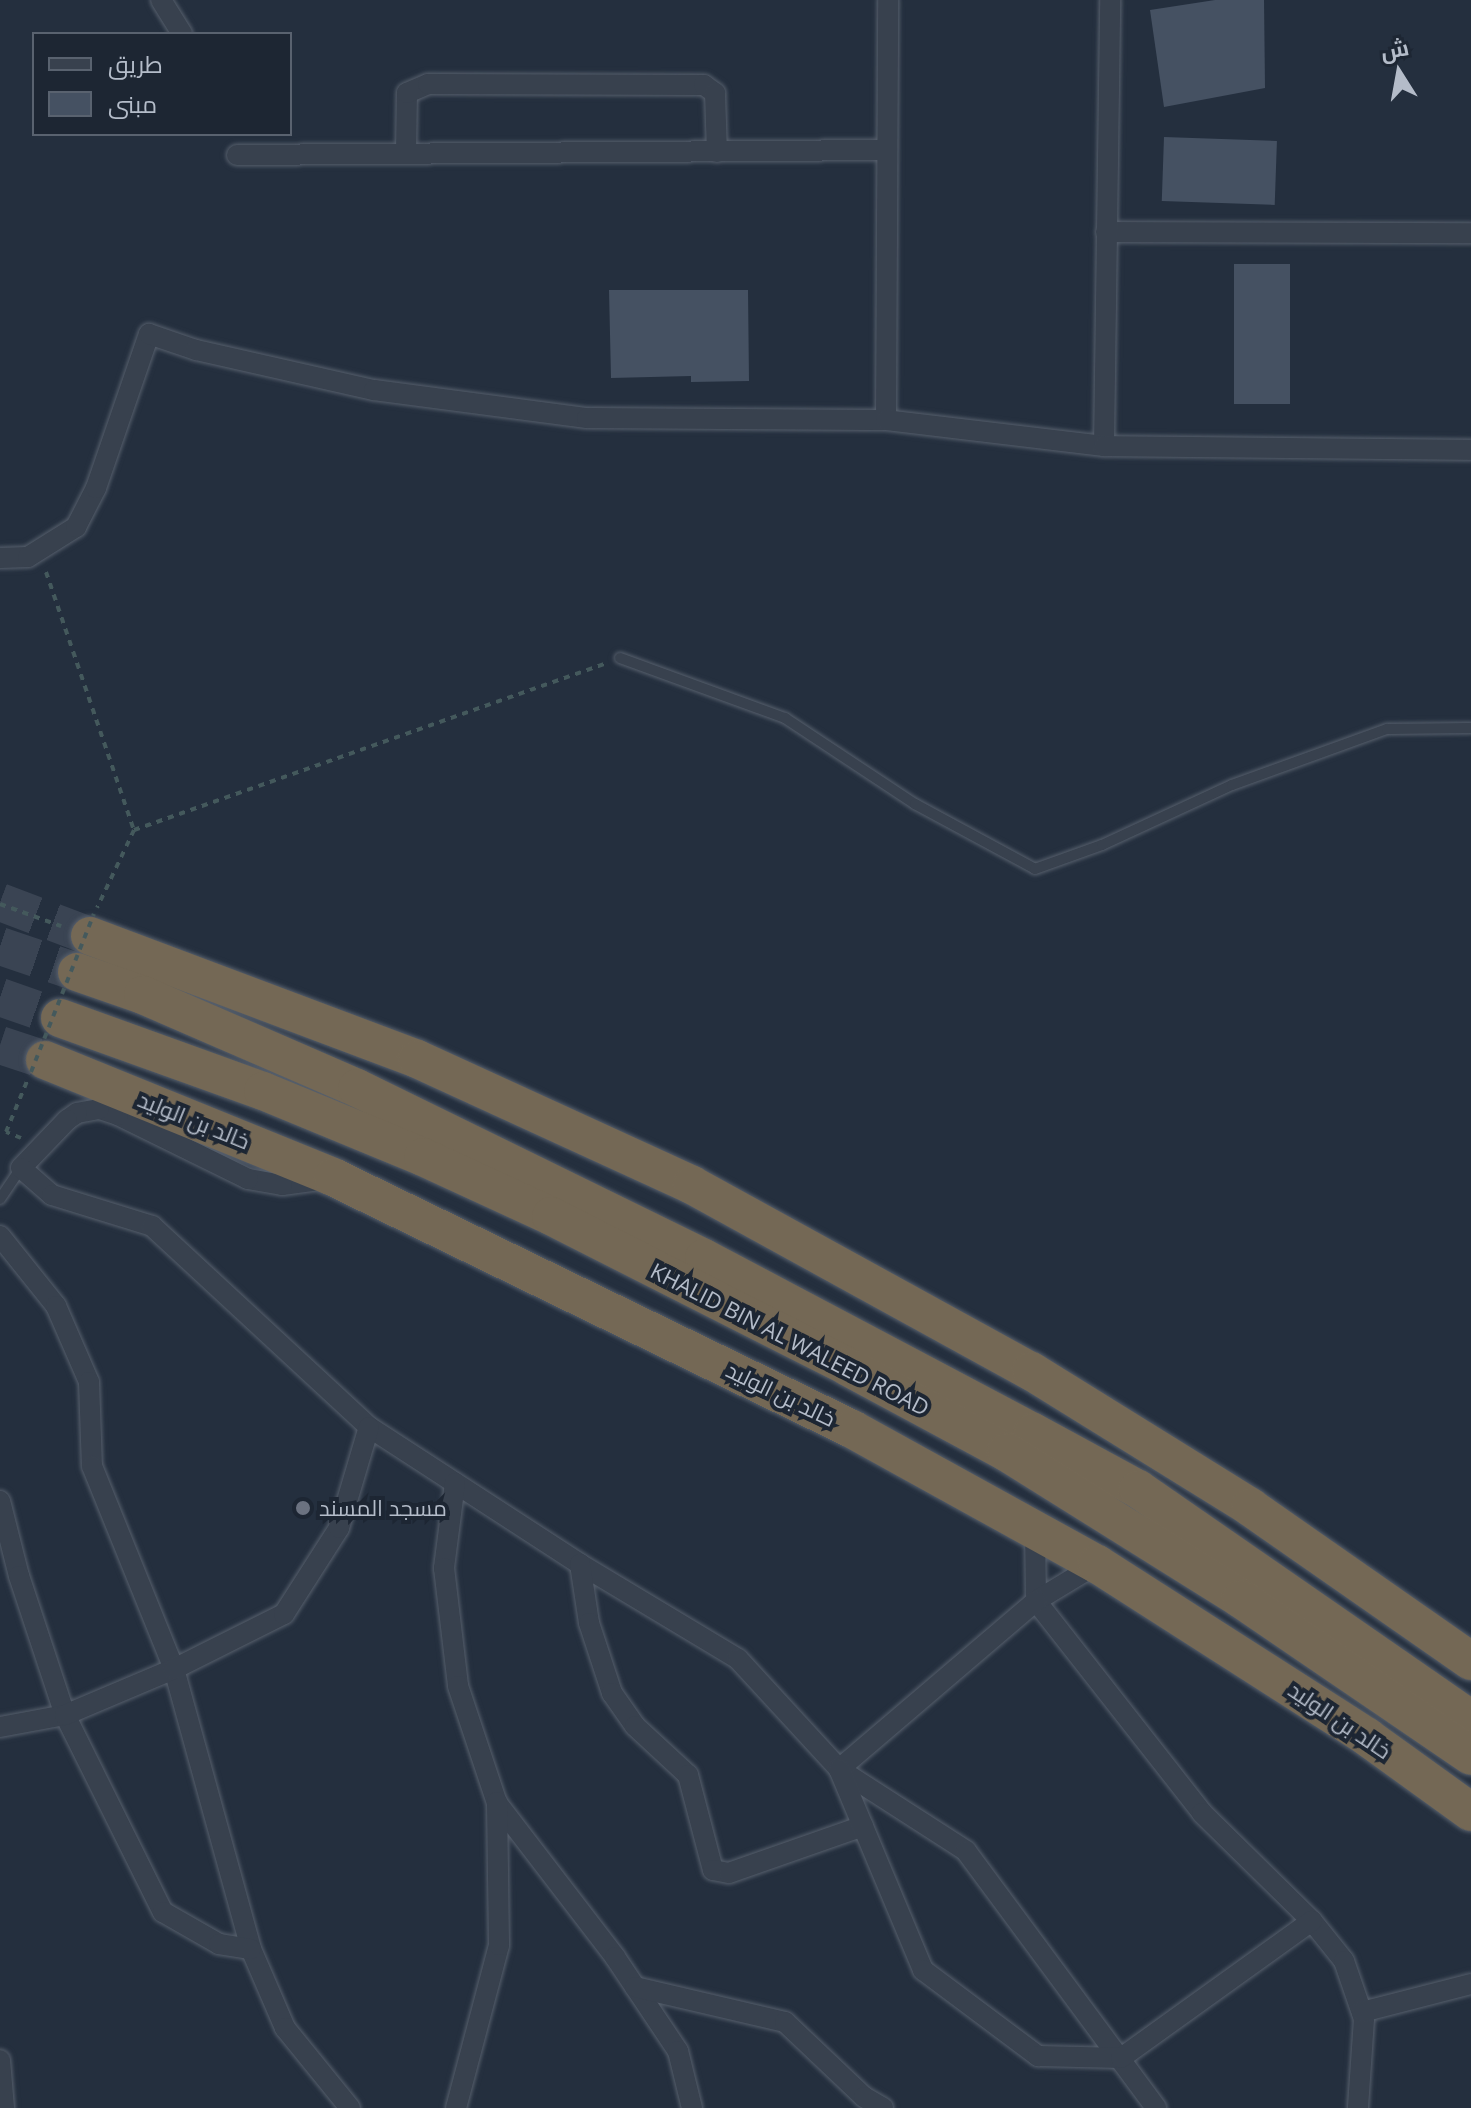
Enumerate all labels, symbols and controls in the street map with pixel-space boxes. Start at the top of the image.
text: ش [1378,31,1411,66]
legend [32,32,292,136]
north arrow [1359,32,1439,112]
text: طريق [108,47,163,80]
text: مبنى [108,87,157,120]
street label: خالد بن الوليد [134,1086,254,1154]
street label: KHALID BIN AL WALEED ROAD [646,1257,934,1421]
street label: خالد بن الوليد [722,1356,840,1432]
place label: مسجد المسند [319,1495,447,1521]
marker: مسجد المسند [294,1499,312,1517]
street label: خالد بن الوليد [1284,1676,1396,1764]

